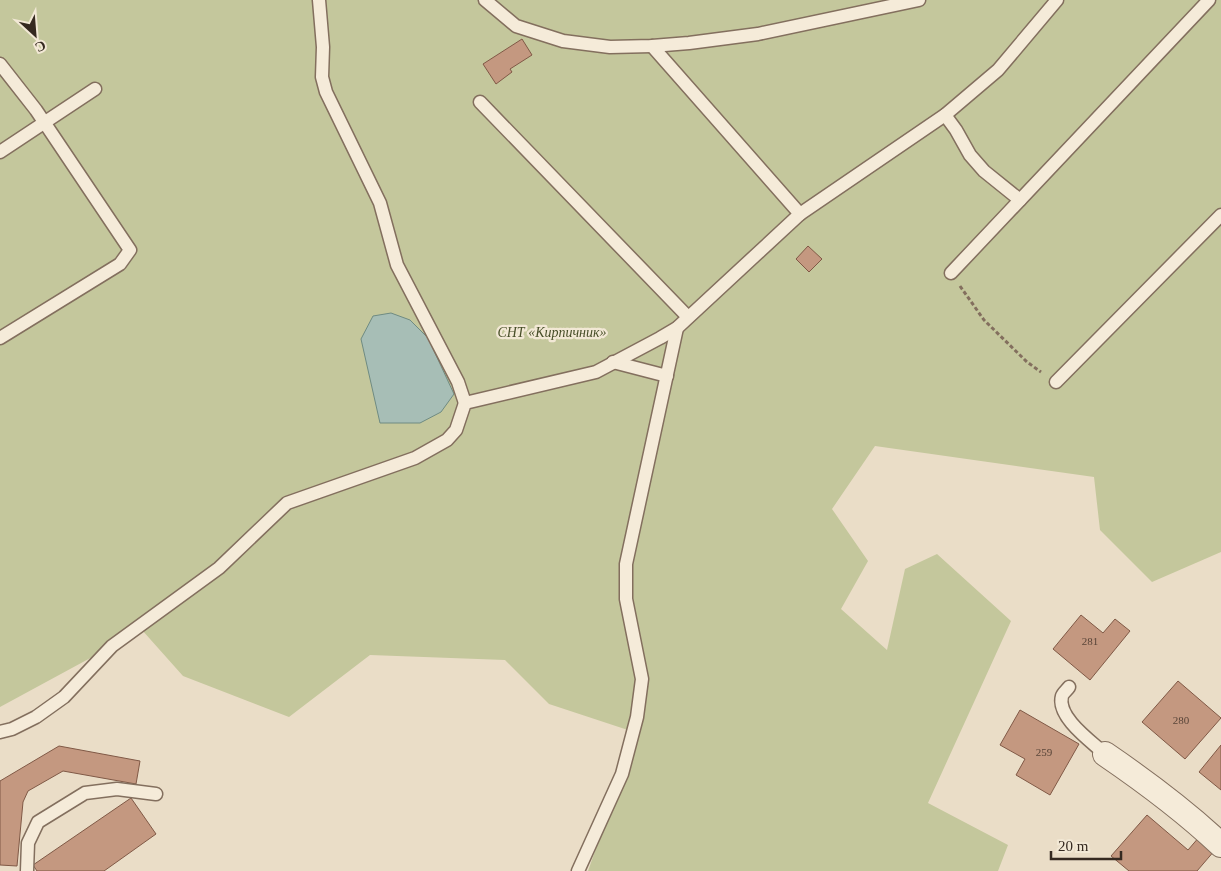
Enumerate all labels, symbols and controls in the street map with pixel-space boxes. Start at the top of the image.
north arrow [10,10,60,60]
text: С [33,37,48,55]
park label: СНТ «Кирпичник» [497,325,607,340]
house number: 281 [1082,635,1098,647]
house number: 280 [1173,714,1190,726]
house number: 259 [1036,746,1053,758]
scale bar [1051,828,1121,860]
text: 20 m [1058,838,1089,854]

